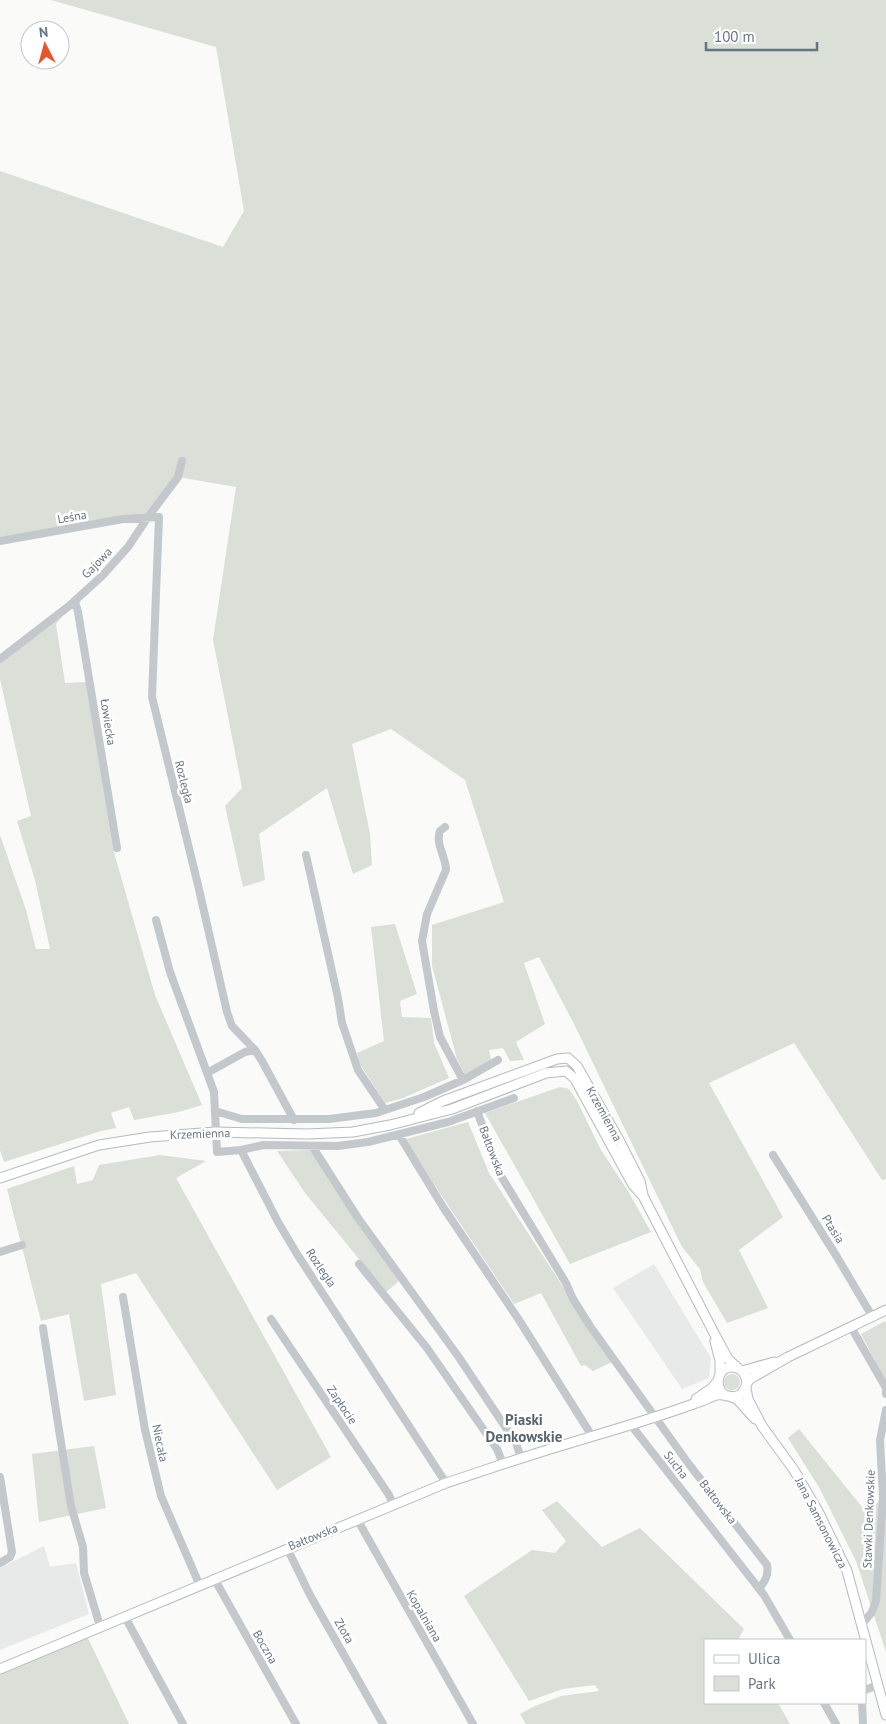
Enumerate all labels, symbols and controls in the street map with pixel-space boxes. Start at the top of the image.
north arrow [20,20,70,70]
scale bar [706,20,817,52]
text: N [38,23,49,42]
text: 100 m [714,27,755,46]
street label: Leśna [56,507,88,526]
street label: Gajowa [78,544,115,581]
street label: Łowiecka [97,698,120,746]
street label: Rozległa [172,759,197,805]
street label: Krzemienna [583,1084,626,1144]
street label: Bałtowska [476,1124,509,1178]
street label: Krzemienna [170,1125,231,1142]
street label: Ptasia [819,1212,848,1246]
street label: Rozległa [303,1245,340,1290]
street label: Zapłocie [324,1383,361,1427]
district label: Piaski Denkowskie [486,1410,563,1446]
street label: Niecała [149,1423,172,1463]
street label: Sucha [661,1448,692,1481]
street label: Stawki Denkowskie [859,1469,878,1569]
street label: Jana Samsonowicza [792,1474,851,1571]
street label: Bałtowska [696,1476,740,1527]
street label: Bałtowska [286,1520,340,1553]
street label: Kopalniana [404,1587,445,1644]
street label: Złota [331,1616,358,1646]
street label: Boczna [250,1627,281,1666]
legend [704,1639,866,1704]
text: Ulica [748,1649,780,1668]
text: Park [748,1674,776,1693]

